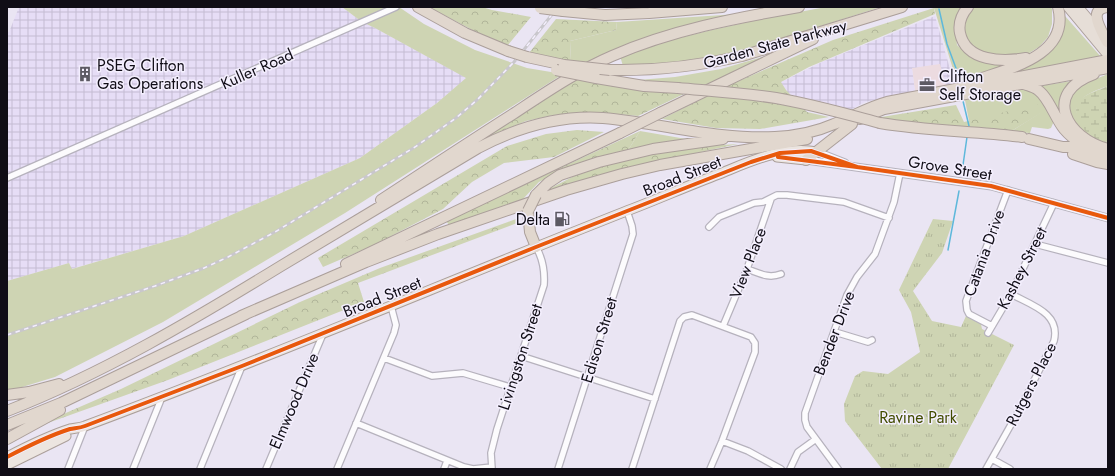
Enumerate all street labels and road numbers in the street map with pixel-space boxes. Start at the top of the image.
street label: Garden State Parkway [701,14,850,74]
street label: Kuller Road [217,43,297,95]
street label: Broad Street [639,150,725,202]
street label: Grove Street [907,150,994,186]
street label: Catania Drive [958,206,1010,300]
street label: Kashey Street [991,223,1053,313]
street label: View Place [724,224,772,302]
street label: Broad Street [339,271,425,323]
street label: Bender Drive [807,287,861,379]
street label: Edison Street [575,294,623,386]
street label: Livingston Street [492,301,548,413]
street label: Rutgers Place [1000,338,1062,430]
street label: Elmwood Drive [263,349,325,453]

